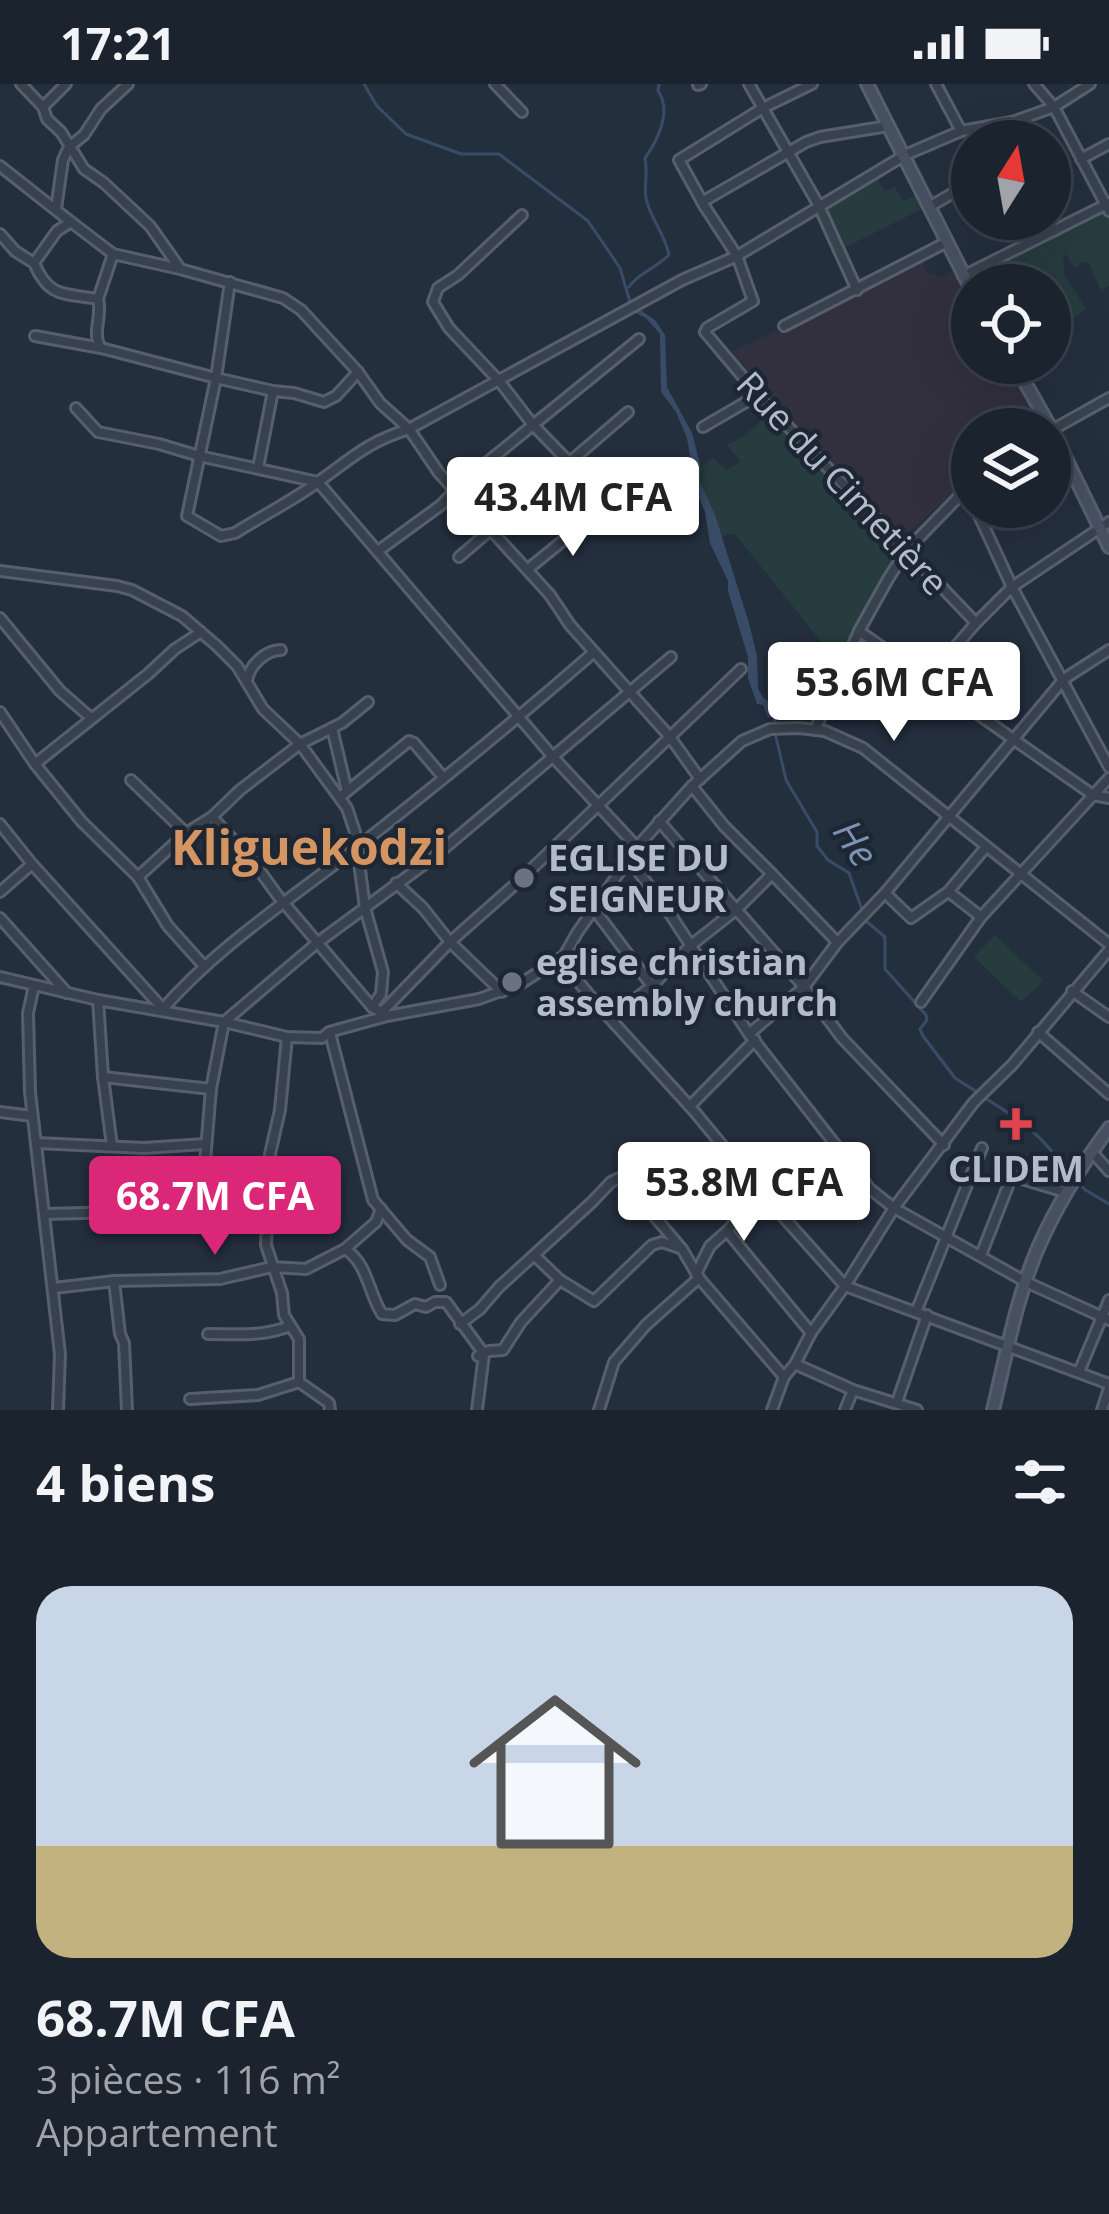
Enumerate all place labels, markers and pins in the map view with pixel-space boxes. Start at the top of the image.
pin: 43.4M CFA [436,457,710,559]
pin: 53.6M CFA [757,642,1031,744]
place label: EGLISE DU SEIGNEUR [548,833,730,923]
marker: EGLISE DU SEIGNEUR [511,865,537,891]
place label: eglise christian assembly church [536,937,838,1027]
marker: eglise christian assembly church [499,969,525,995]
marker: CLIDEM [1000,1108,1032,1140]
pin: 53.8M CFA [607,1142,881,1244]
place label: CLIDEM [948,1144,1084,1193]
pin: 68.7M CFA [78,1156,352,1258]

